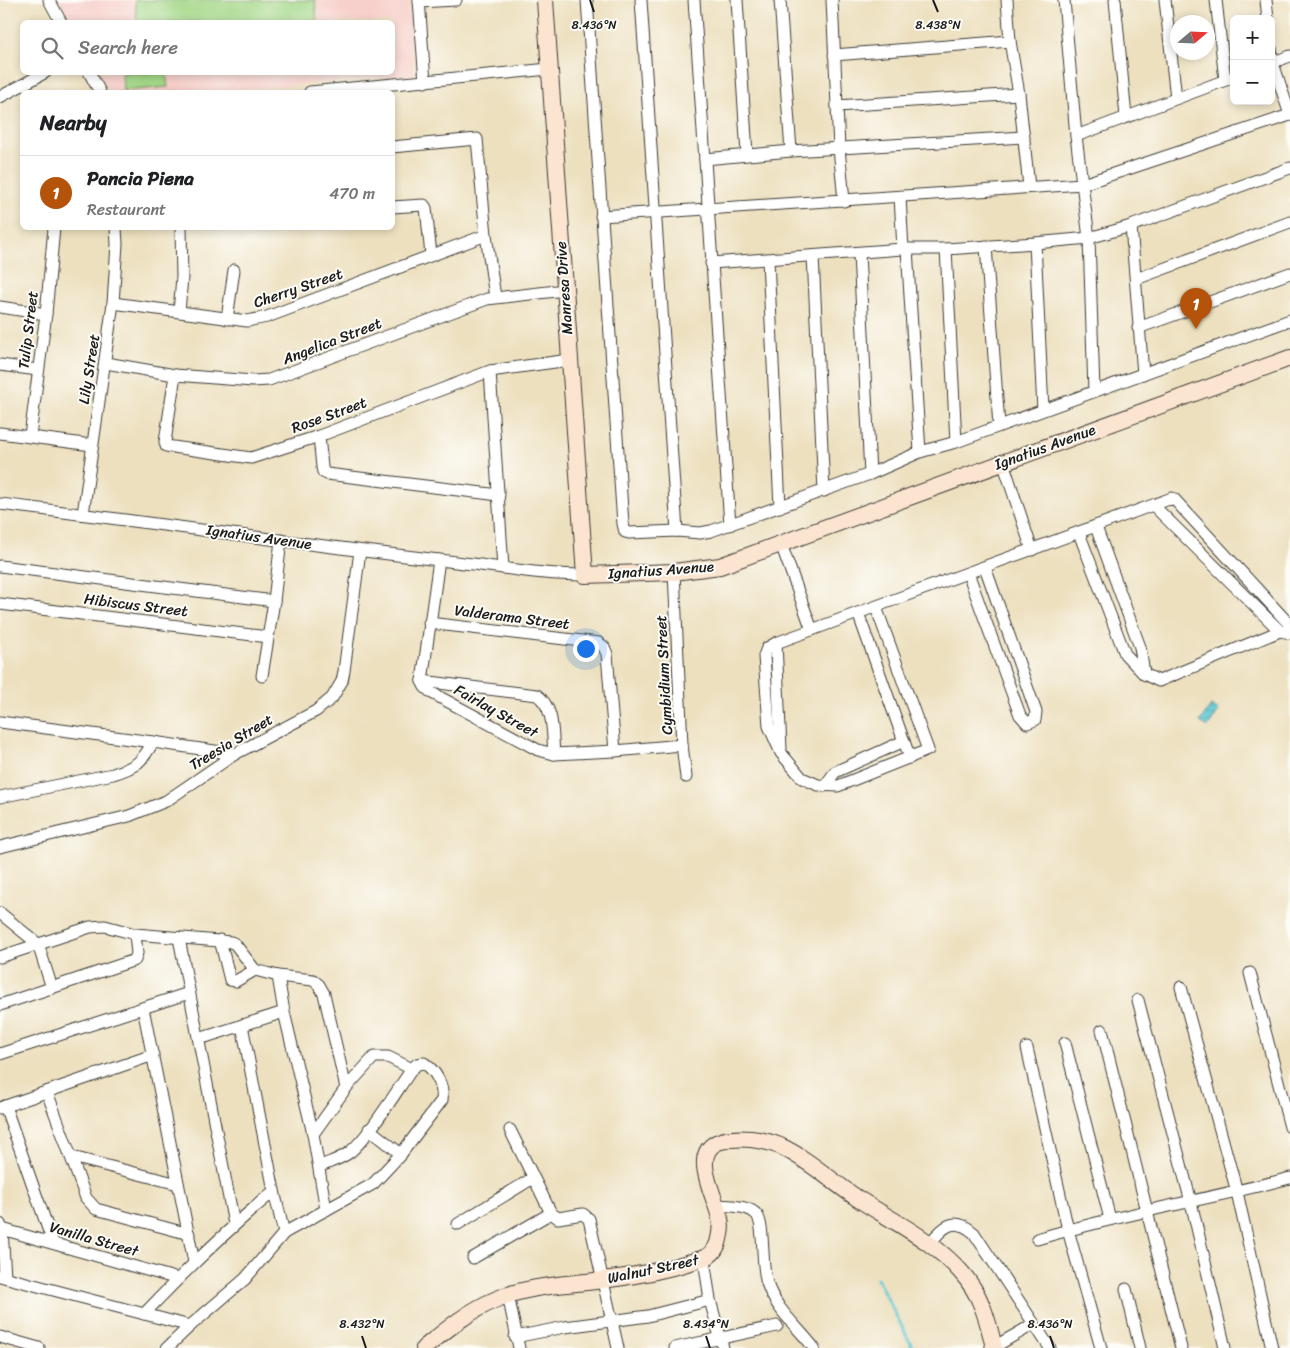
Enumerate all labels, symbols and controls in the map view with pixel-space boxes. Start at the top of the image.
text: 8.436°N [571,14,617,36]
text: 8.438°N [915,14,961,36]
north arrow [1170,15,1215,60]
map controls [1230,15,1275,105]
button: + [1230,15,1275,60]
search box [20,20,395,75]
text: Search here [78,31,178,64]
icon: search [38,34,66,62]
button: − [1230,60,1275,105]
text: Nearby [40,104,106,142]
text: Pancia Piena [87,162,194,195]
text: 1 [53,179,59,208]
text: 470 m [329,179,375,208]
text: Restaurant [87,195,166,224]
street label: Manresa Drive [548,240,580,335]
street label: Cherry Street [250,260,347,315]
pin: 1 [1180,288,1212,329]
street label: Tulip Street [10,289,46,370]
street label: Angelica Street [278,310,386,372]
street label: Lily Street [71,332,107,406]
street label: Rose Street [288,389,371,441]
street label: Ignatius Avenue [990,417,1099,478]
street label: Ignatius Avenue [204,517,313,557]
street label: Ignatius Avenue [606,553,715,587]
street label: Hibiscus Street [83,586,190,624]
street label: Valderama Street [453,597,571,637]
street label: Cymbidium Street [648,614,680,736]
your location [573,636,599,662]
street label: Fairlay Street [449,677,544,745]
street label: Treesia Street [184,706,278,777]
street label: Vanilla Street [47,1214,142,1264]
street label: Walnut Street [605,1246,702,1291]
text: 8.432°N [339,1313,385,1335]
text: 8.434°N [683,1313,730,1335]
text: 8.436°N [1027,1313,1073,1335]

